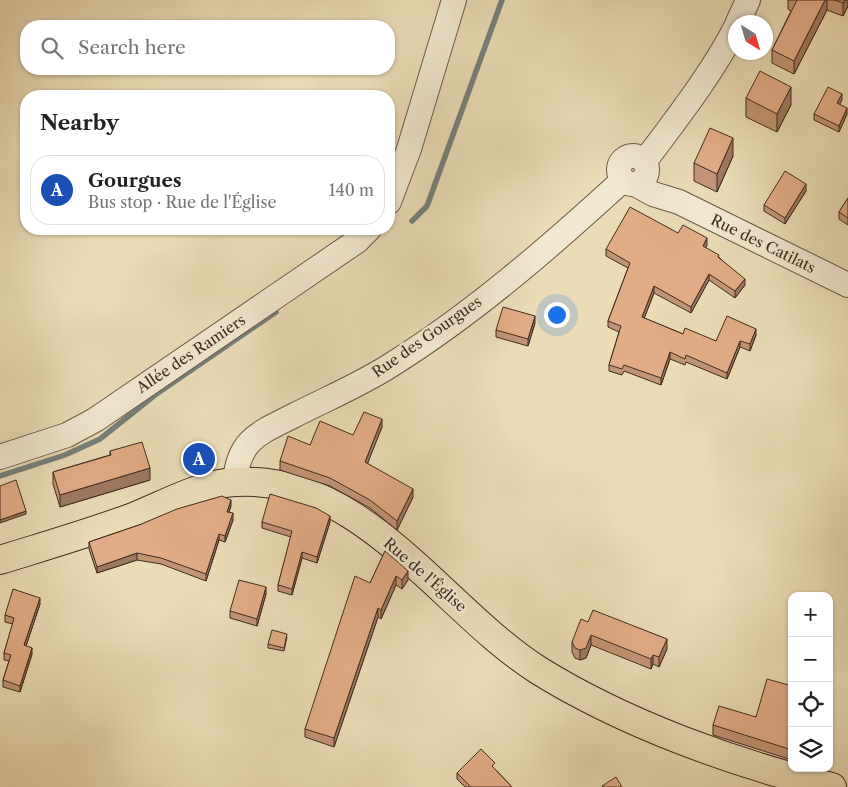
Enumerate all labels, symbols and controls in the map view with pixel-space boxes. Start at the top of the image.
north arrow [728,15,773,60]
search box [20,20,395,75]
icon: search [38,34,66,62]
text: Search here [78,36,186,59]
text: Nearby [40,110,119,135]
text: Gourgues [88,169,182,192]
text: A [51,180,63,200]
text: 140 m [329,180,374,200]
text: Bus stop · Rue de l'Église [88,192,276,212]
street label: Rue des Catilats [708,210,819,277]
street label: Rue des Gourgues [368,292,485,382]
your location [544,302,570,328]
street label: Allée des Ramiers [132,310,249,398]
pin: A [183,440,215,478]
street label: Rue de l'Église [380,533,471,616]
map controls [788,592,833,772]
button: + [788,592,833,637]
button: − [788,637,833,682]
button: locate [788,682,833,727]
button: layers [788,727,833,772]

